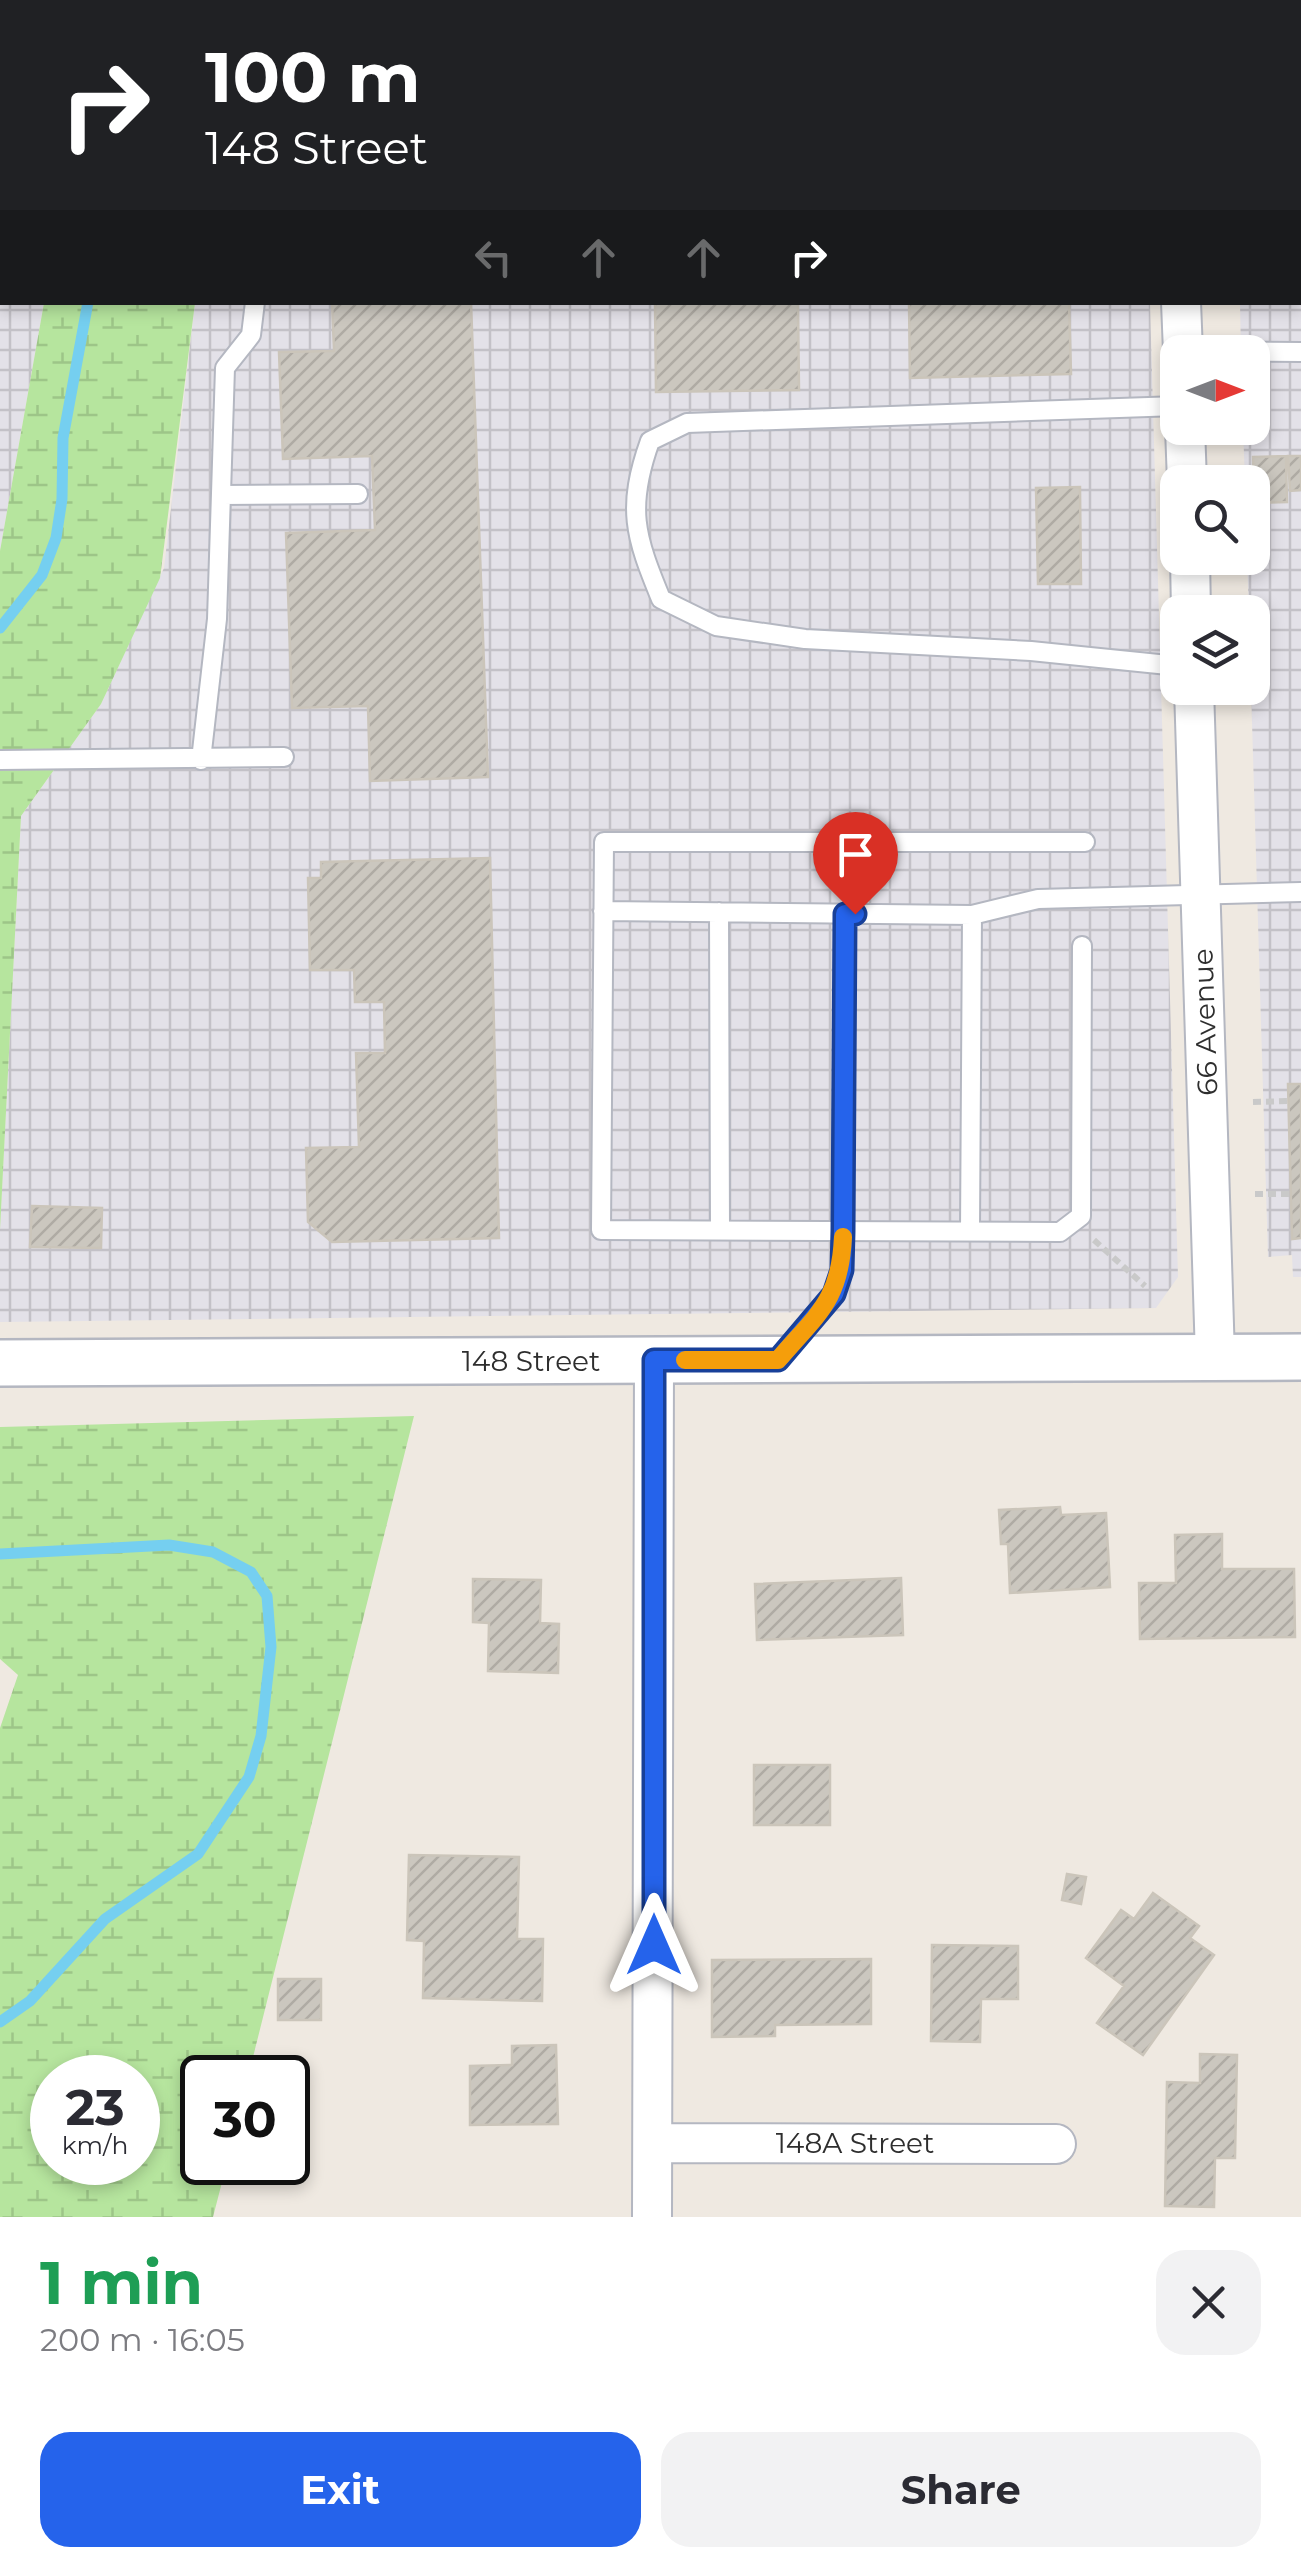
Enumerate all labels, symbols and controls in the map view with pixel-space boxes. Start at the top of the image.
text: 100 m [205,34,421,120]
icon: right [40,40,170,170]
text: 148 Street [205,120,428,175]
icon: left [466,230,521,285]
icon: ahead [571,230,626,285]
icon: ahead [676,230,731,285]
icon: right [781,230,836,285]
north arrow [1160,335,1270,445]
map controls [1160,335,1270,705]
button: search [1160,465,1270,575]
button: layers [1160,595,1270,705]
pin [813,812,898,915]
icon: arrive [828,827,883,882]
street label: 66 Avenue [1185,948,1225,1096]
street label: 148 Street [462,1344,600,1378]
position arrow [602,1893,706,1997]
speed limit sign: 30 [180,2055,310,2185]
text: 23 [65,2077,125,2138]
street label: 148A Street [776,2126,934,2160]
text: km/h [62,2130,128,2160]
text: 1 min [40,2246,203,2319]
button: close [1156,2250,1261,2355]
text: 200 m · 16:05 [40,2320,245,2359]
button: Exit [40,2432,641,2547]
button: Share [661,2432,1261,2547]

